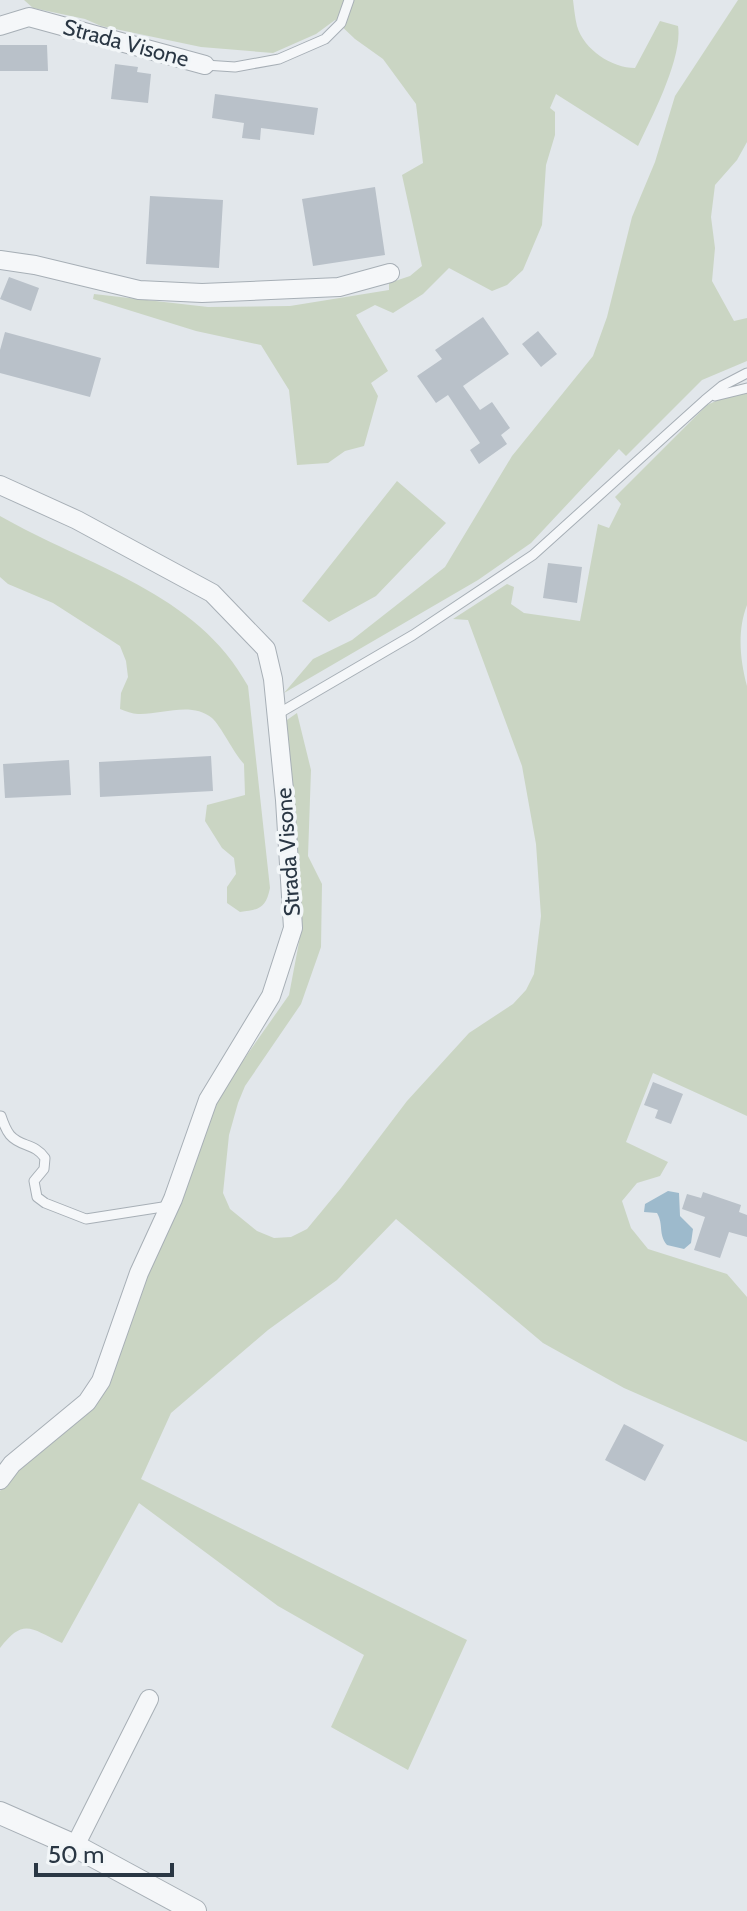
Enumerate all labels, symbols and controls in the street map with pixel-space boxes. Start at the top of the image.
street label: Strada Visone [60,13,192,73]
street label: Strada Visone [270,787,306,917]
scale bar [36,1827,172,1877]
text: 50 m [48,1840,104,1869]

